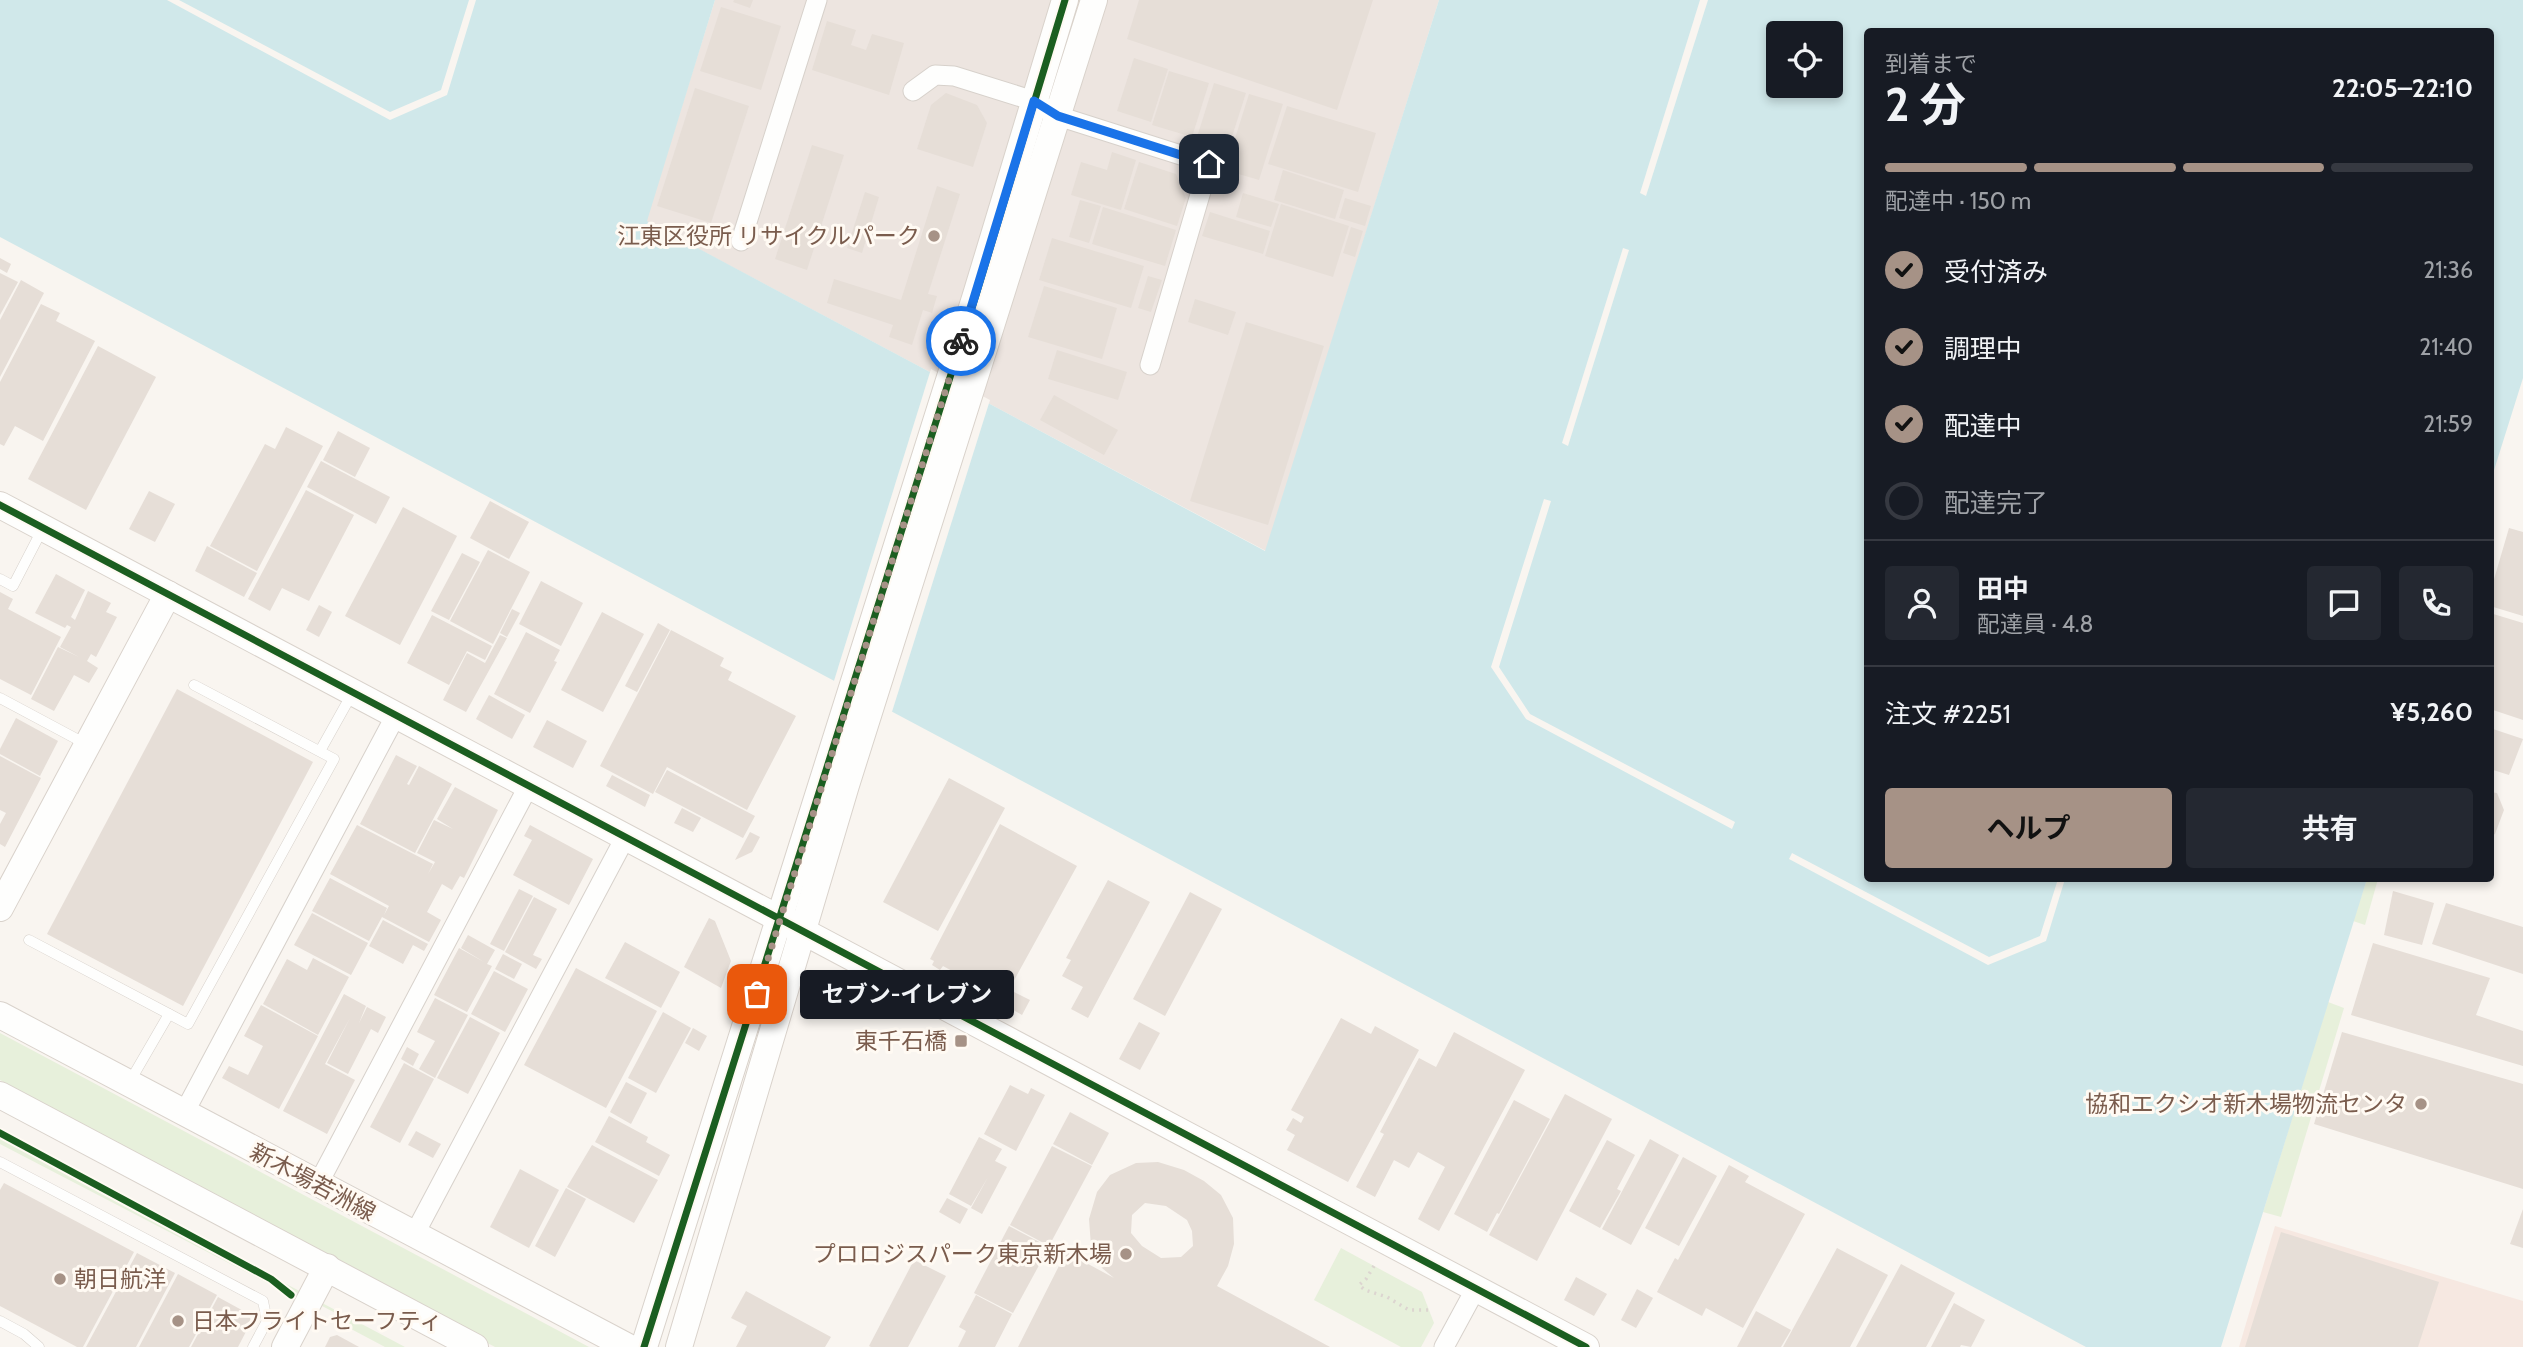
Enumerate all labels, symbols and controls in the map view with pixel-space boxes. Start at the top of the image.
map controls [1766,21,1843,98]
button: locate [1766,21,1843,98]
text: 到着まで [1885,50,1977,78]
text: 22:05–22:10 [2332,72,2473,104]
text: 2 分 [1885,77,1966,133]
pin [1179,134,1239,194]
icon: home [1190,145,1228,183]
text: 配達中 · 150 m [1885,187,2031,215]
place label: 江東区役所 リサイクルパーク [617,222,920,250]
marker: 江東区役所 リサイクルパーク [926,228,942,244]
icon: check [1885,251,1923,289]
text: 受付済み [1944,256,2048,288]
text: 21:36 [2423,256,2473,284]
courier [926,306,996,376]
icon: bike [942,322,980,360]
icon: check [1885,328,1923,366]
text: 調理中 [1944,333,2022,365]
text: 21:40 [2419,333,2473,361]
icon: check [1885,405,1923,443]
text: 配達中 [1944,410,2022,442]
text: 21:59 [2423,410,2473,438]
text: 配達完了 [1944,487,2048,519]
button: person [1885,566,1959,640]
button: chat [2307,566,2381,640]
button: phone [2399,566,2473,640]
text: 田中 [1977,573,2029,605]
text: 配達員 · 4.8 [1977,610,2094,638]
text: ¥5,260 [2391,696,2473,728]
text: 注文 #2251 [1885,698,2011,730]
button: ヘルプ [1885,788,2172,868]
button: 共有 [2186,788,2473,868]
pin [727,964,787,1024]
callout: セブン-イレブン [799,970,1012,1018]
icon: bag [738,975,776,1013]
text: セブン-イレブン [822,980,992,1008]
place label: 東千石橋 [855,1027,947,1055]
marker: 東千石橋 [953,1033,969,1049]
place label: 協和エクシオ新木場物流センタ [2085,1090,2407,1118]
marker: 協和エクシオ新木場物流センタ [2413,1096,2429,1112]
street label: 新木場若洲線 [246,1137,380,1227]
place label: プロロジスパーク東京新木場 [813,1240,1112,1268]
marker: プロロジスパーク東京新木場 [1118,1246,1134,1262]
place label: 朝日航洋 [74,1265,166,1293]
marker: 朝日航洋 [52,1271,68,1287]
place label: 日本フライトセーフティ [192,1307,442,1335]
marker: 日本フライトセーフティ [170,1313,186,1329]

